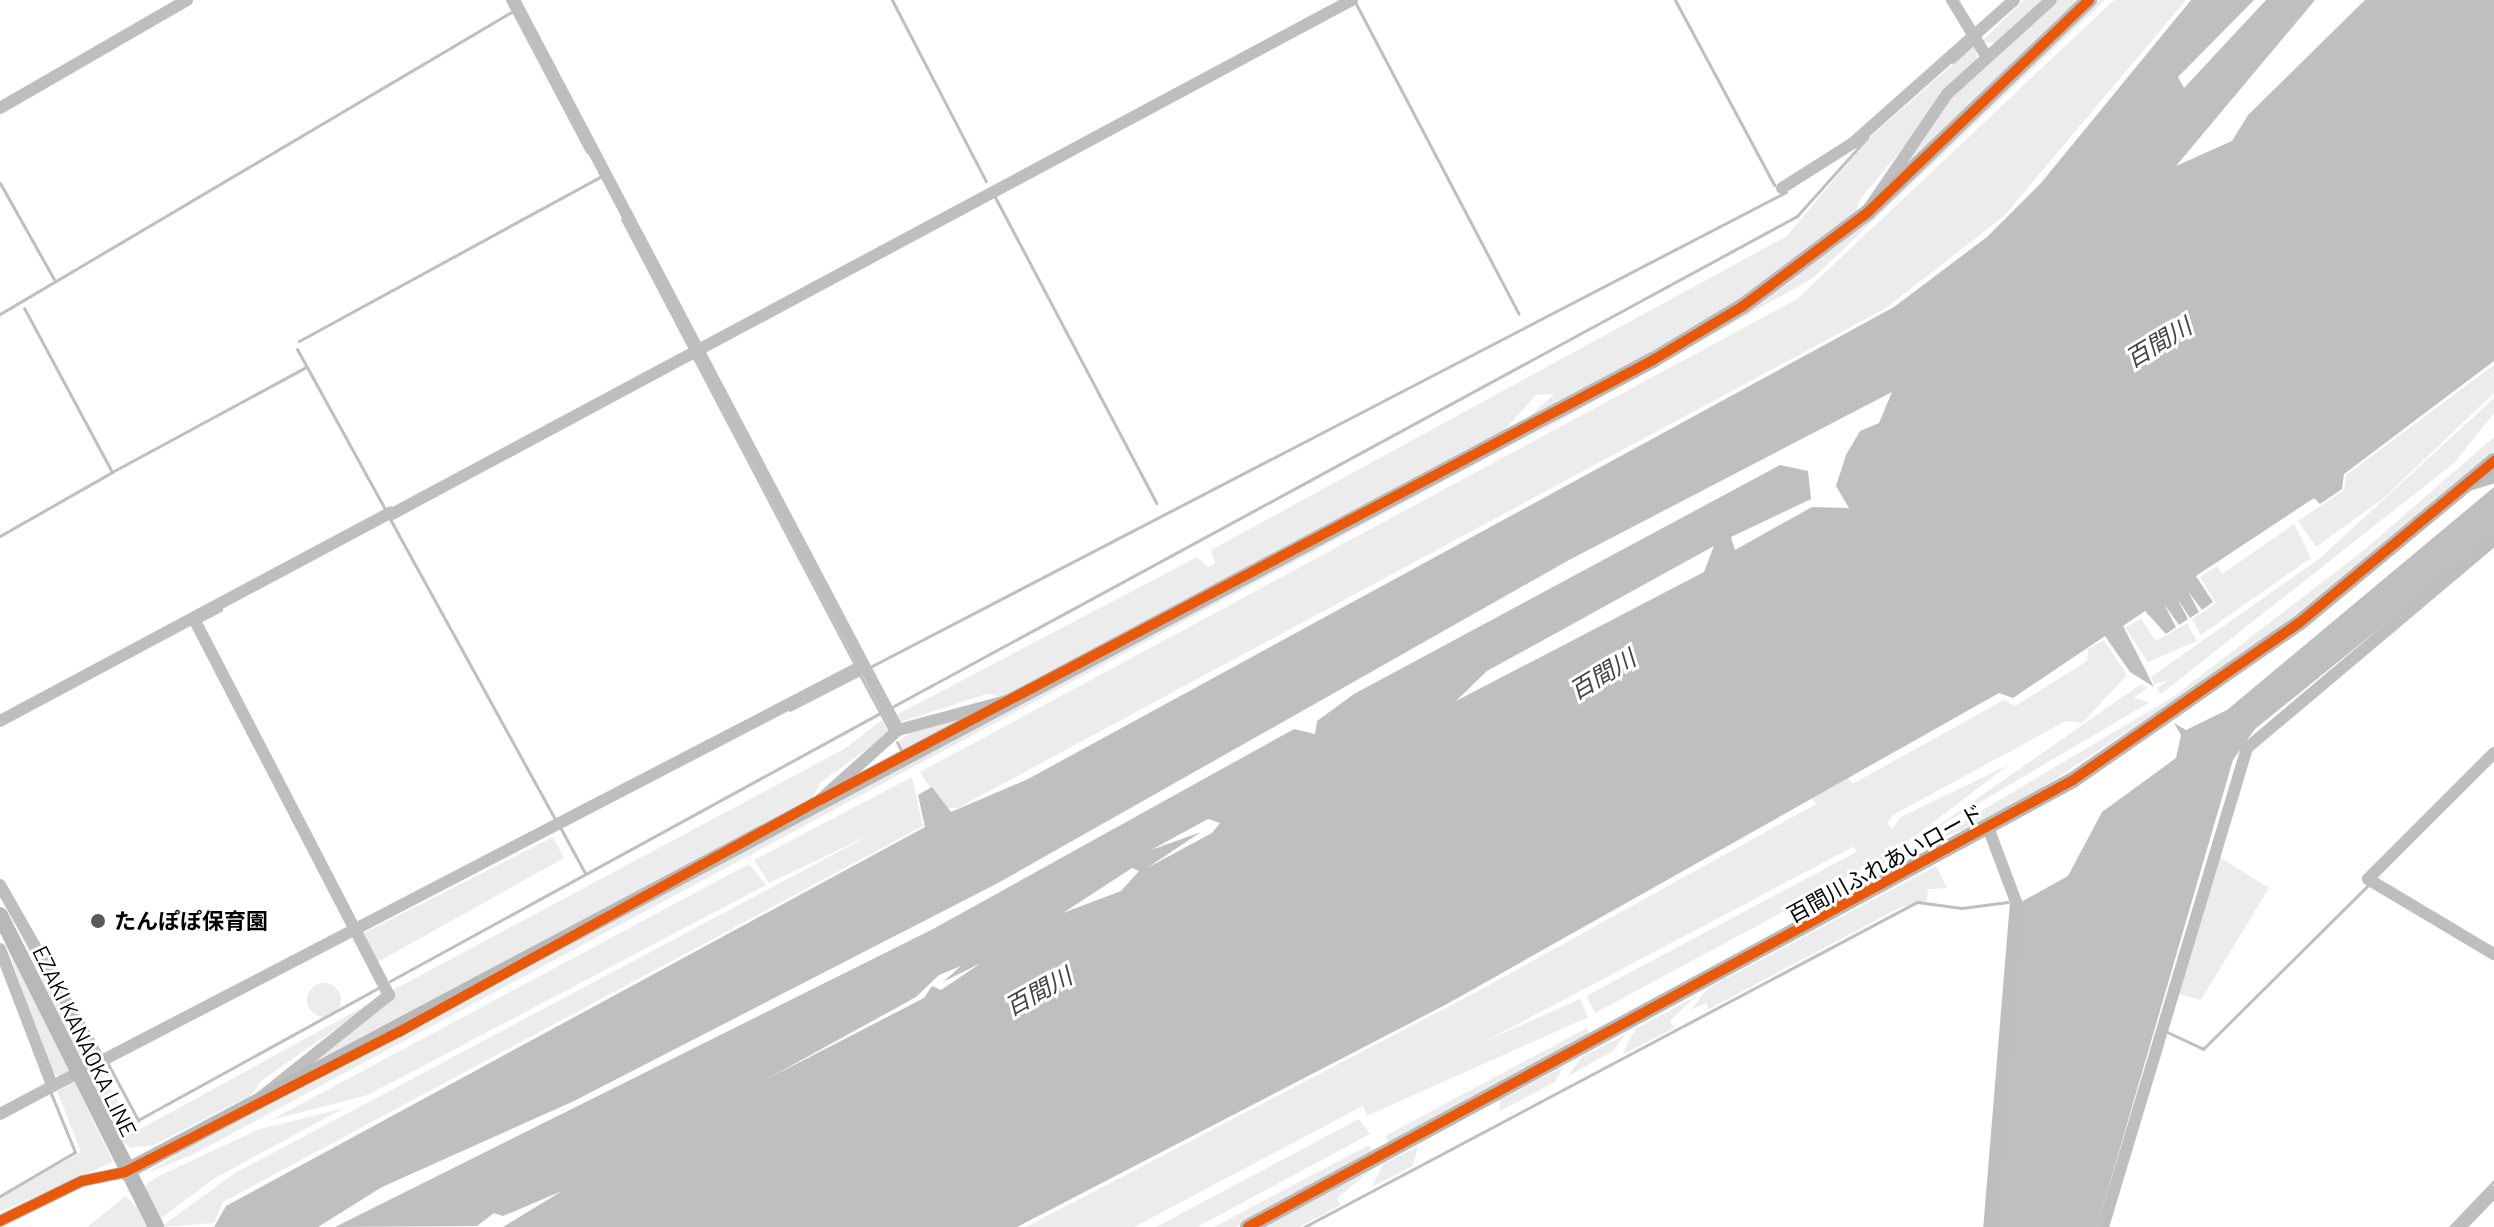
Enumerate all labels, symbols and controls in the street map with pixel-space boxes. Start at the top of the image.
water label: 百間川 [2120,311,2196,373]
water label: 百間川 [1564,643,1640,705]
street label: 百間川ふれあいロード [1782,798,1988,928]
place label: たんぽぽ保育園 [114,908,268,934]
marker: たんぽぽ保育園 [89,912,107,930]
street label: EZAKI KANAOKA LINE [27,941,143,1141]
water label: 百間川 [1000,961,1076,1021]

